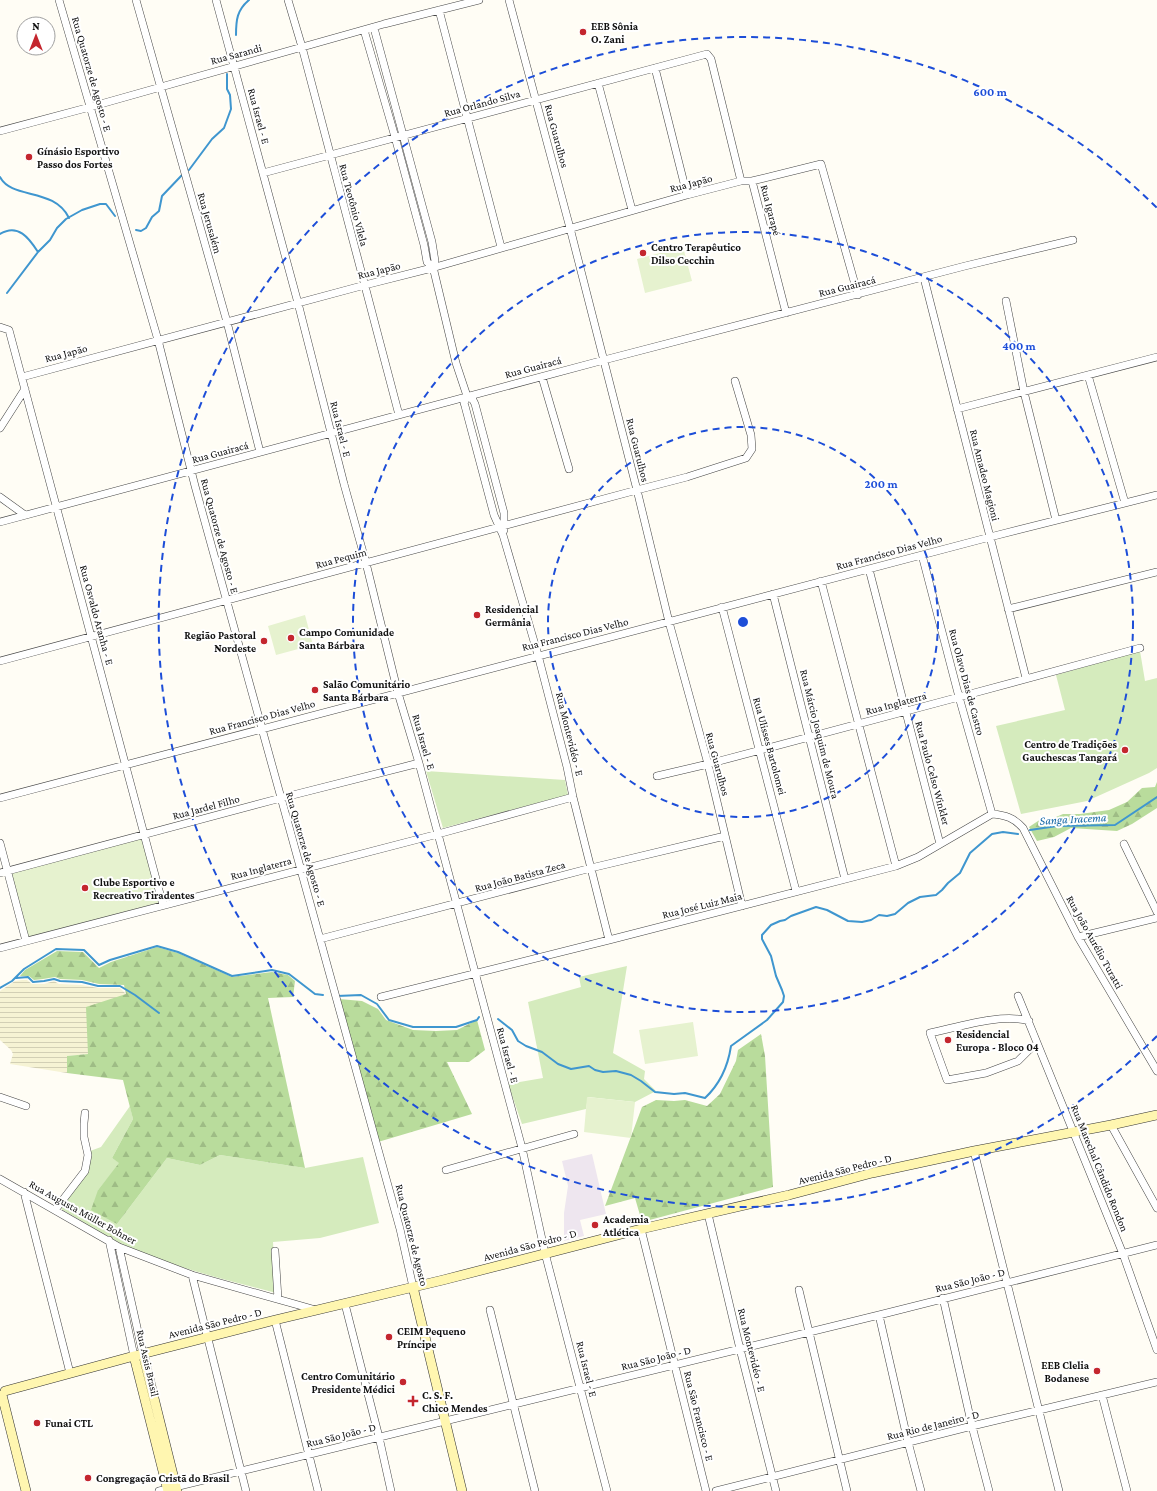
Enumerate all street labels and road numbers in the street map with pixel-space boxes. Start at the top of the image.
street label: Rua Quatorze de Agosto - E [69,15,114,133]
street label: Rua Sarandi [209,41,263,67]
street label: Rua Israel - E [246,87,272,145]
street label: Rua Orlando Silva [443,87,521,119]
street label: Rua Guarulhos [543,103,571,169]
street label: Rua Teotônio Vilela [337,162,371,248]
street label: Rua Japão [668,171,714,195]
street label: Rua Igarapé [758,183,784,237]
street label: Rua Jerusalém [195,191,224,255]
street label: Rua Japão [356,259,402,282]
street label: Rua Guairacá [817,273,877,299]
street label: Rua Japão [43,341,89,365]
street label: Rua Guairacá [503,354,563,380]
street label: Rua Israel - E [328,400,354,458]
street label: Rua Guarulhos [624,417,652,483]
street label: Rua Amadeo Magioni [967,428,1002,522]
street label: Rua Guairacá [190,439,250,465]
street label: Rua Quatorze de Agosto - E [198,477,241,595]
street label: Rua Francisco Dias Velho [835,532,944,572]
street label: Rua Pequim [314,545,368,572]
street label: Rua Osvaldo Aranha - E [78,564,116,666]
street label: Rua Francisco Dias Velho [520,615,630,653]
street label: Rua Olavo Dias de Castro [947,627,987,737]
street label: Rua Márcio Joaquim de Moura [797,668,842,800]
street label: Rua Inglaterra [864,689,928,718]
street label: Rua Montevidéo - E [554,691,586,777]
street label: Rua Ulisses Bartolomei [751,696,789,796]
street label: Rua Francisco Dias Velho [208,697,317,737]
street label: Rua Israel - E [410,713,438,771]
street label: Rua Paulo Celso Winkler [913,720,953,826]
street label: Rua Guarulhos [704,731,732,797]
street label: Rua Quatorze de Agosto - E [283,790,328,908]
street label: Rua Jardel Filho [171,792,242,823]
street label: Rua Inglaterra [229,854,293,883]
street label: Rua João Batista Zeca [473,858,567,895]
street label: Rua José Luiz Maia [661,889,743,922]
street label: Rua João Aurélio Turatti [1063,893,1126,991]
street label: Rua Israel - E [495,1026,521,1084]
street label: Rua Marechal Cândido Rondon [1069,1103,1131,1233]
street label: Avenida São Pedro - D [797,1152,893,1186]
street label: Rua Augusta Müller Bohner [27,1177,139,1247]
street label: Rua Quatorze de Agosto [393,1183,431,1288]
street label: Avenida São Pedro - D [482,1227,578,1263]
street label: Rua São João - D [934,1266,1006,1295]
street label: Avenida São Pedro - D [167,1306,263,1340]
street label: Rua Montevidéo - E [736,1307,768,1393]
street label: Rua Assis Brasil [135,1329,162,1398]
street label: Rua Israel - E [574,1340,600,1398]
street label: Rua São João - D [620,1344,692,1373]
street label: Rua São Francisco - E [682,1370,716,1462]
street label: Rua Rio de Janeiro - D [886,1408,981,1443]
street label: Rua São João - D [305,1421,377,1450]

